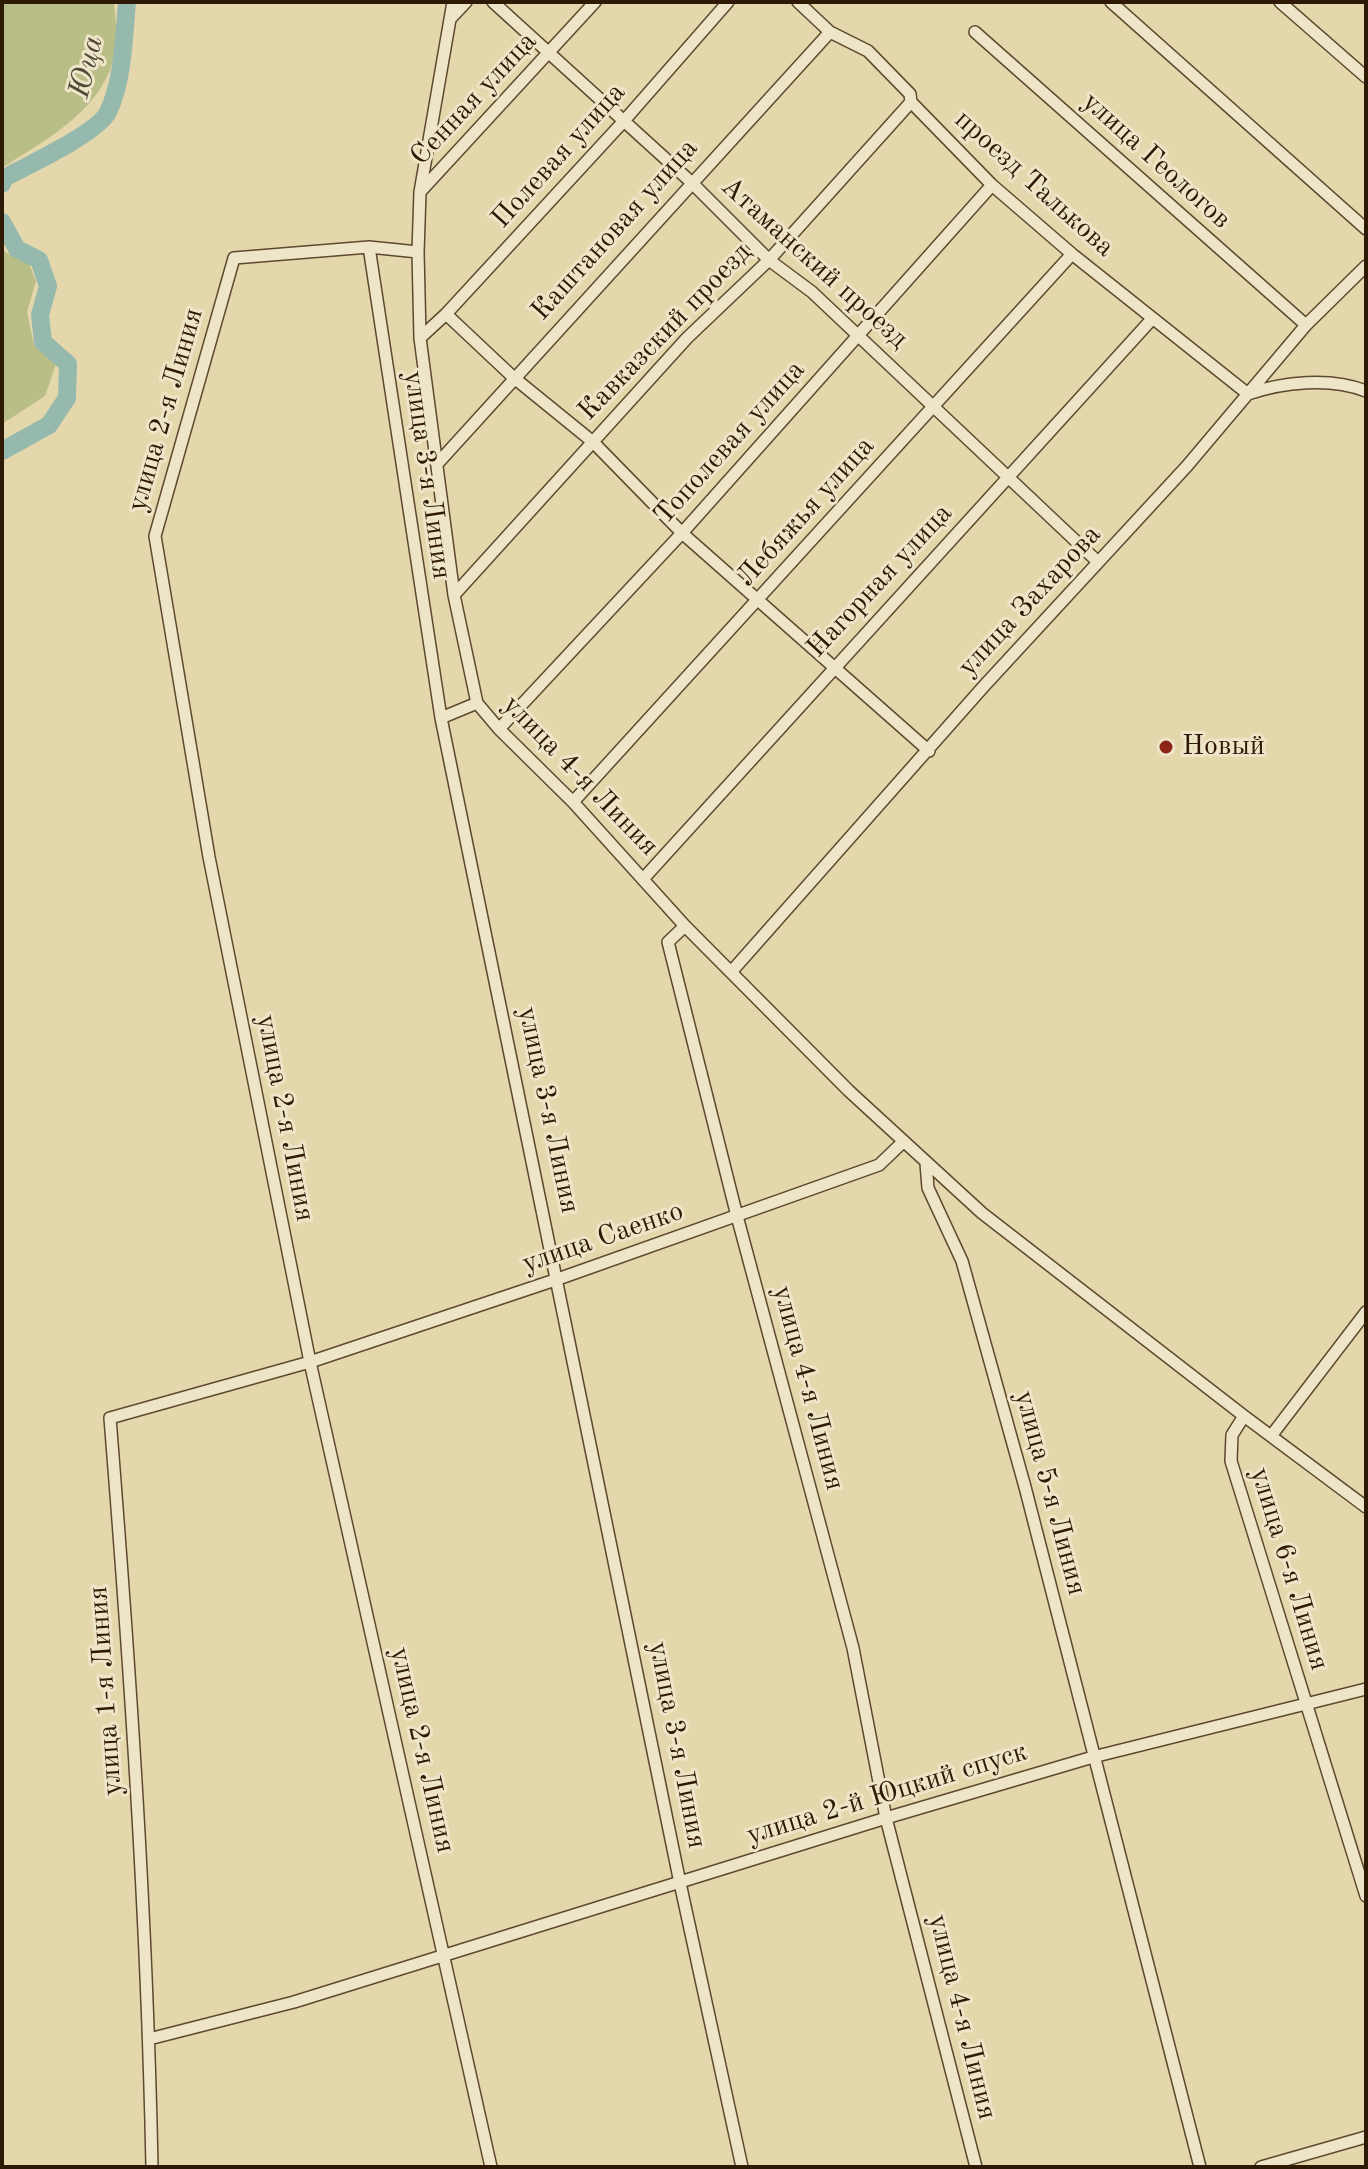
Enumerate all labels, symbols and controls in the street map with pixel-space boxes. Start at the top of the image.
street label: Сенная улица [404,25,544,173]
water label: Юца [62,32,112,102]
street label: Полевая улица [485,76,633,236]
street label: улица Геологов [1075,85,1237,237]
street label: проезд Талькова [947,103,1121,265]
street label: Каштановая улица [525,132,705,328]
street label: Атаманский проезд [713,170,915,356]
street label: Кавказский проезд [571,236,759,428]
street label: улица 2-я Линия [121,304,211,516]
street label: Тополевая улица [647,354,813,532]
street label: улица 3-я Линия [396,369,458,581]
street label: Лебяжья улица [730,430,882,594]
street label: Нагорная улица [800,497,960,665]
street label: улица Захарова [951,518,1109,684]
street label: улица 4-я Линия [495,689,665,863]
place label: Новый [1182,730,1265,764]
marker: Новый [1157,738,1175,756]
street label: улица 3-я Линия [510,1004,586,1216]
street label: улица 2-я Линия [248,1012,322,1224]
street label: улица Саенко [518,1195,688,1281]
street label: улица 4-я Линия [765,1282,851,1494]
street label: улица 5-я Линия [1007,1387,1093,1599]
street label: улица 6-я Линия [1242,1464,1336,1674]
street label: улица 1-я Линия [82,1585,130,1797]
street label: улица 3-я Линия [640,1639,714,1851]
street label: улица 2-я Линия [382,1644,462,1856]
street label: улица 2-й Юцкий спуск [743,1735,1031,1853]
street label: улица 4-я Линия [920,1911,1004,2123]

